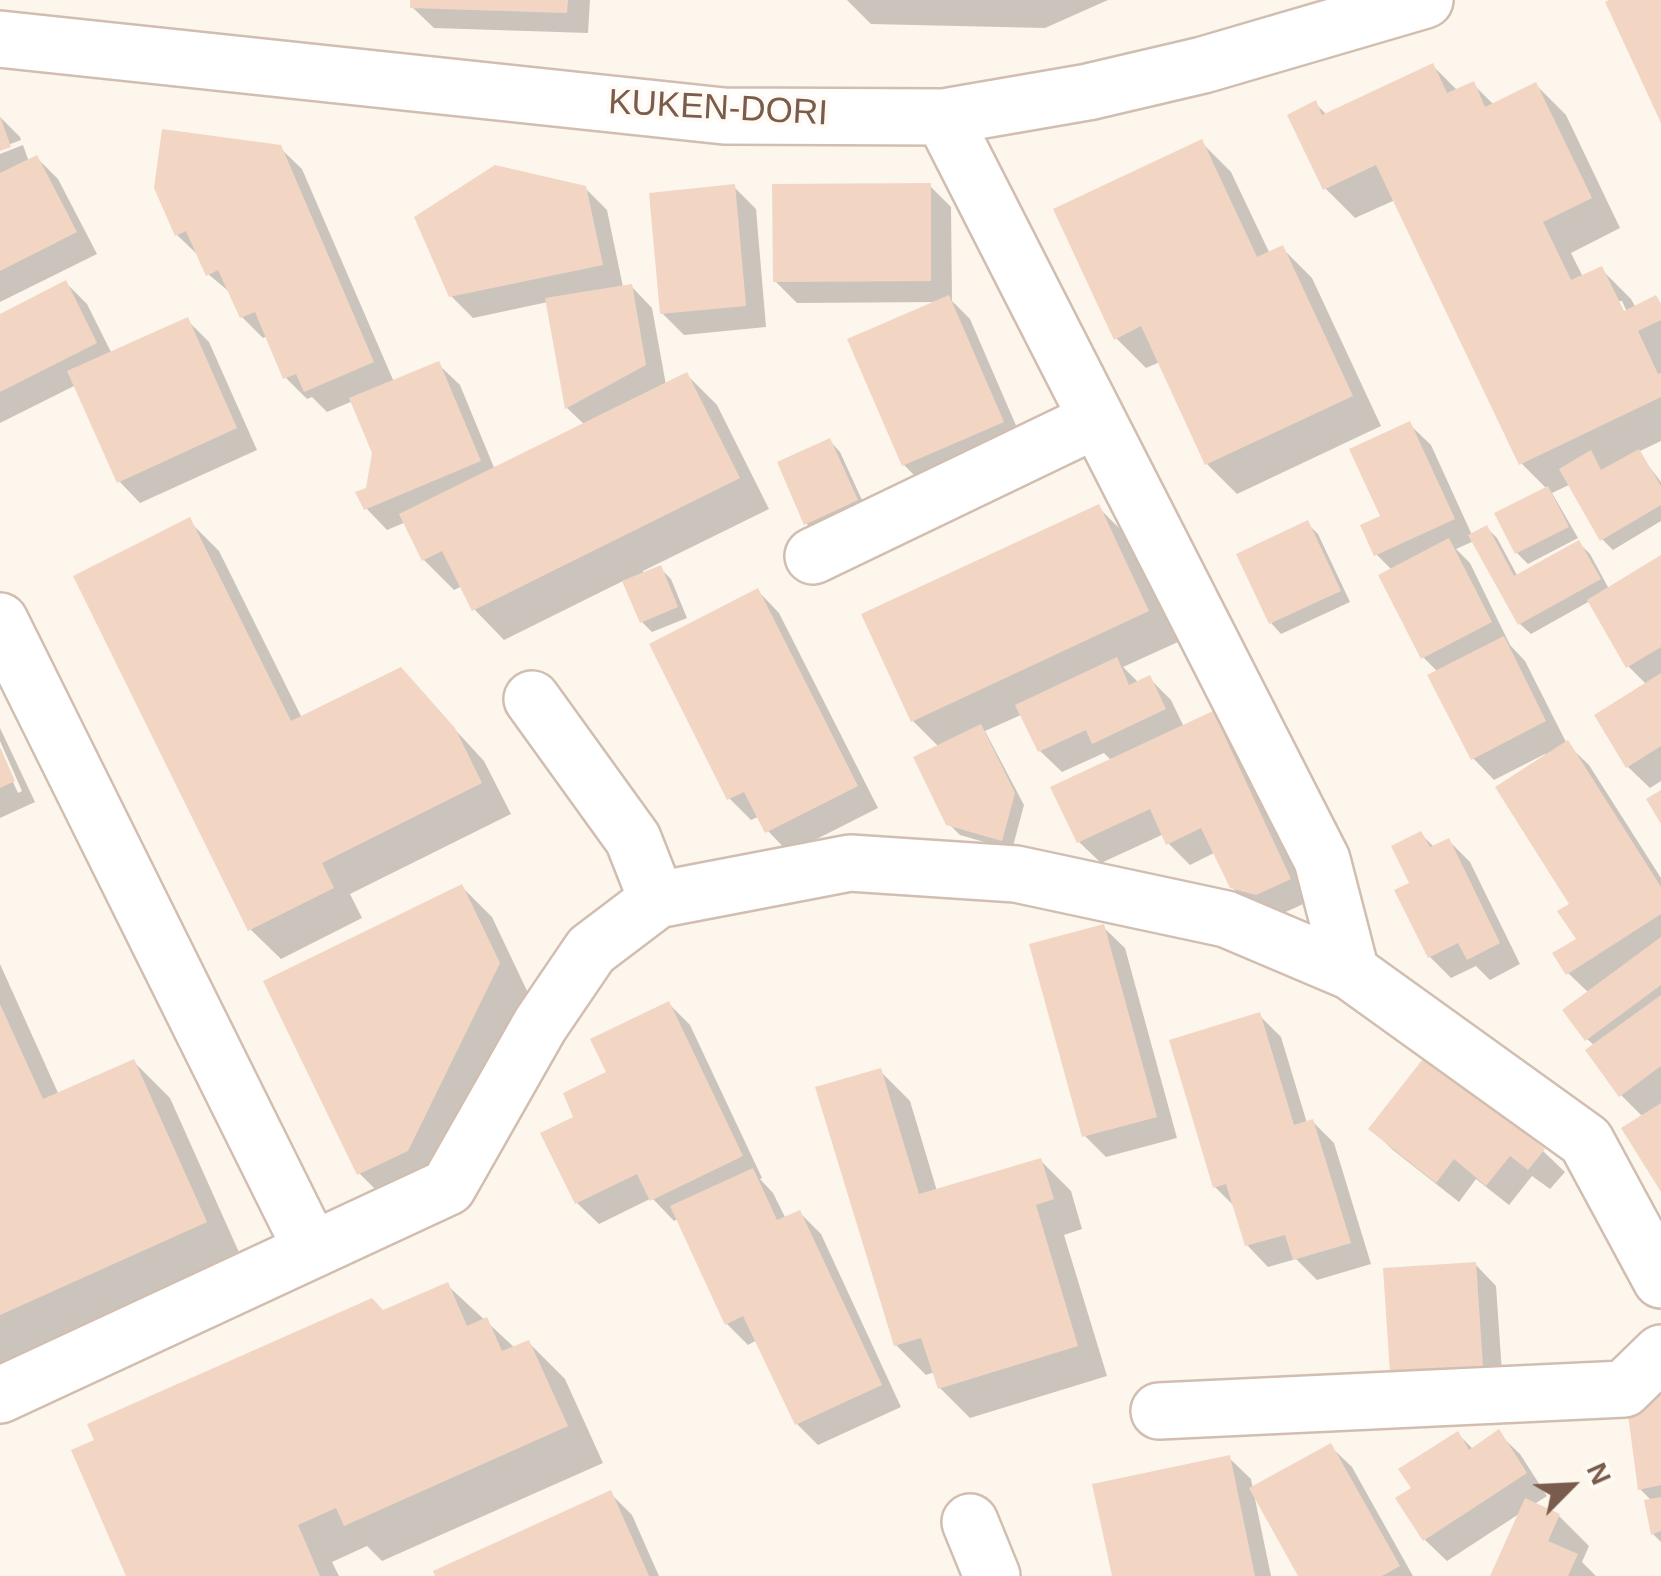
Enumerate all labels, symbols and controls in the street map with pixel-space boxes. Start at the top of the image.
street label: KUKEN-DORI [607,82,829,136]
north arrow [1521,1436,1621,1536]
text: N [1581,1458,1617,1489]

